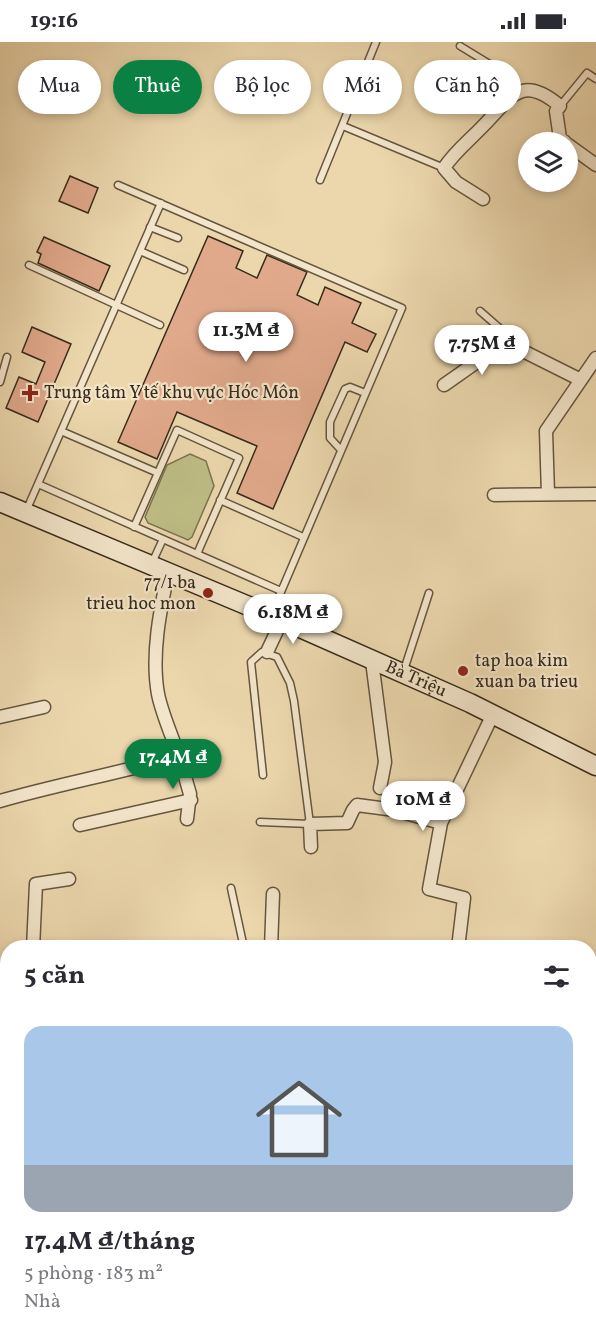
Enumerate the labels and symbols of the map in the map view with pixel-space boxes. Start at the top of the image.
pin: 11.3M ₫ [191,312,301,363]
pin: 7.75M ₫ [427,325,537,376]
place label: Trung tâm Y tế khu vực Hóc Môn [44,381,299,406]
marker: Trung tâm Y tế khu vực Hóc Môn [21,384,39,402]
place label: 77/1 ba trieu hoc mon [86,571,196,617]
marker: 77/1 ba trieu hoc mon [201,586,215,600]
pin: 6.18M ₫ [238,594,348,645]
place label: tap hoa kim xuan ba trieu [475,649,578,695]
street label: Bà Triệu [381,655,451,704]
marker: tap hoa kim xuan ba trieu [456,664,470,678]
pin: 17.4M ₫ [118,739,228,790]
pin: 10M ₫ [381,781,465,832]

